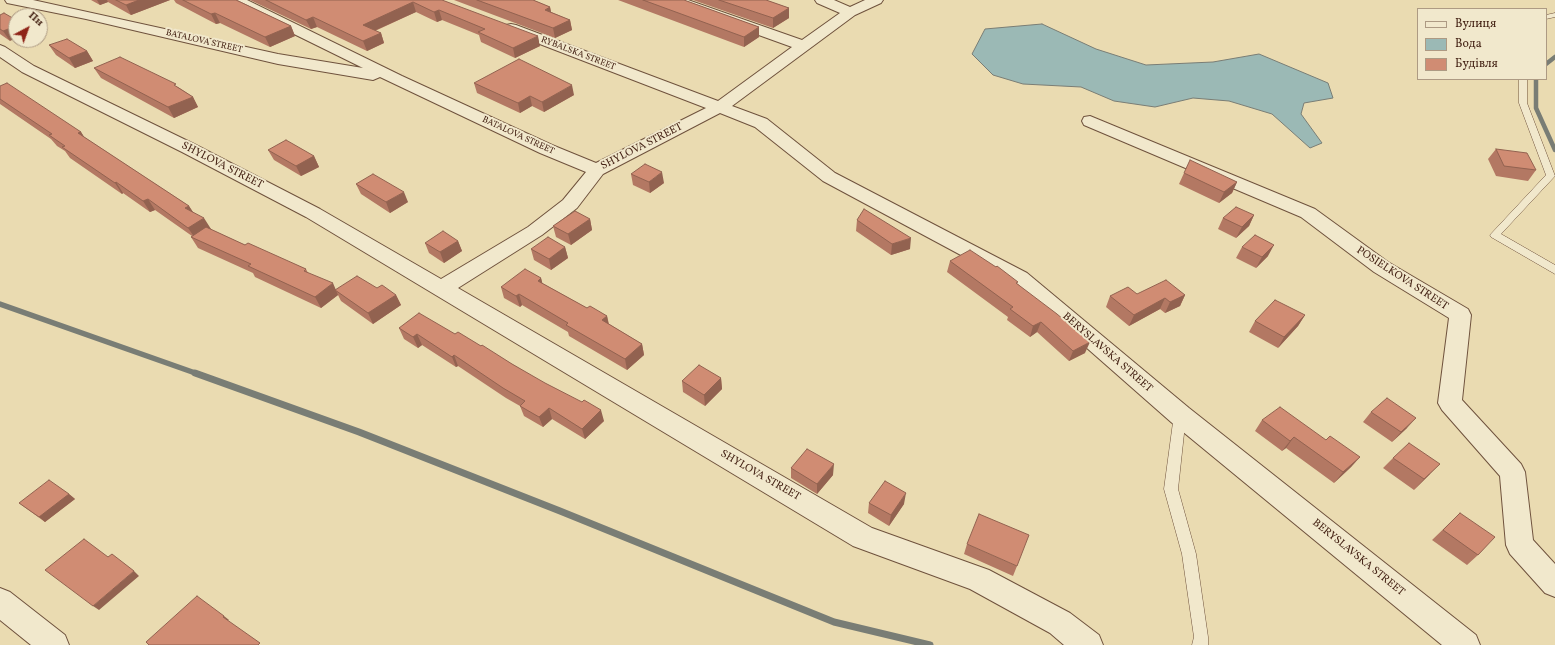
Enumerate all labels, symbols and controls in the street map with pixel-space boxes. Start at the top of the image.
north arrow [8,8,48,48]
legend [1417,8,1547,80]
text: Пн [25,9,46,30]
text: Вулиця [1455,16,1496,32]
street label: BATALOVA STREET [165,28,243,56]
street label: RYBALSKA STREET [539,35,617,73]
text: Вода [1455,36,1482,52]
text: Будівля [1455,56,1498,72]
street label: BATALOVA STREET [480,115,556,157]
street label: SHYLOVA STREET [599,121,685,173]
street label: SHYLOVA STREET [179,140,265,192]
street label: POSIELKOVA STREET [1354,244,1450,314]
street label: BERYSLAVSKA STREET [1059,310,1155,396]
street label: SHYLOVA STREET [718,448,802,504]
street label: BERYSLAVSKA STREET [1309,517,1407,599]

